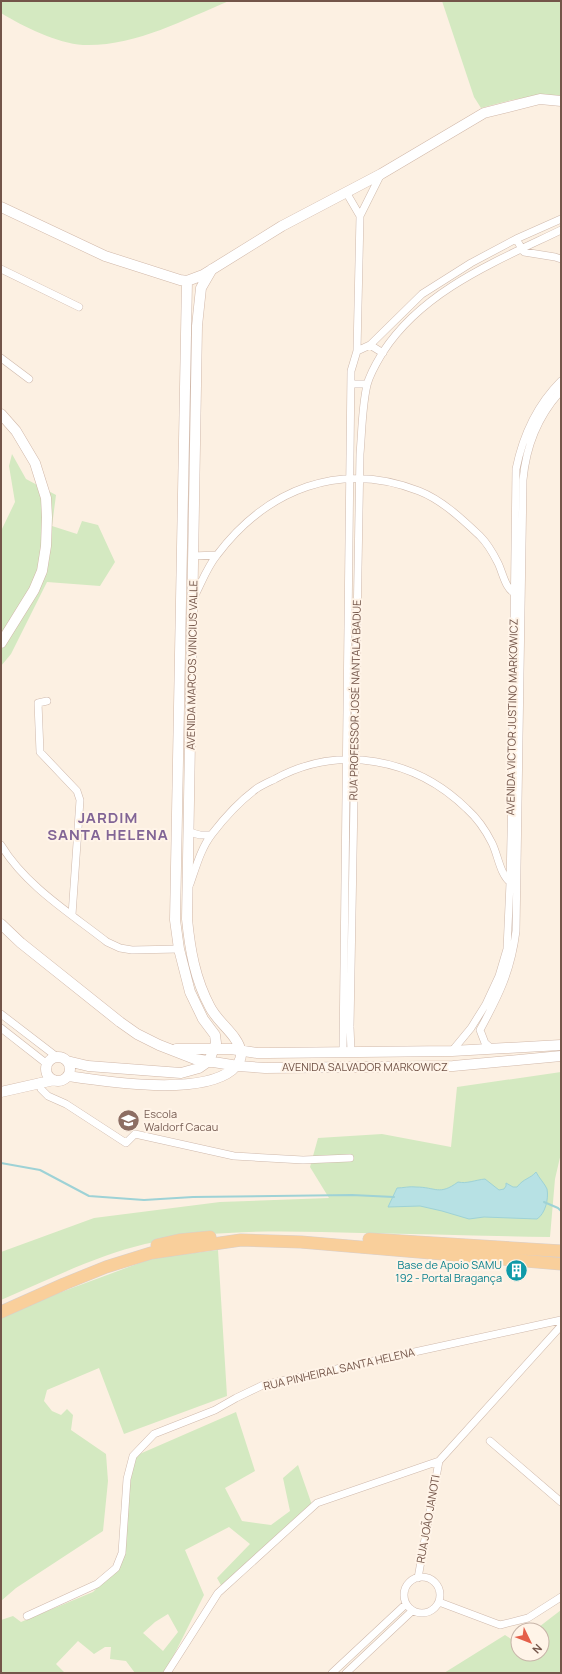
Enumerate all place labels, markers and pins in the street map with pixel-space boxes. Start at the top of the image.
place label: Escola Waldorf Cacau [144,1106,218,1134]
school or university icon: Escola Waldorf Cacau [115,1107,141,1133]
place label: Base de Apoio SAMU 192 - Portal Bragança [395,1257,502,1285]
building icon: Base de Apoio SAMU 192 - Portal Bragança [504,1258,530,1284]

